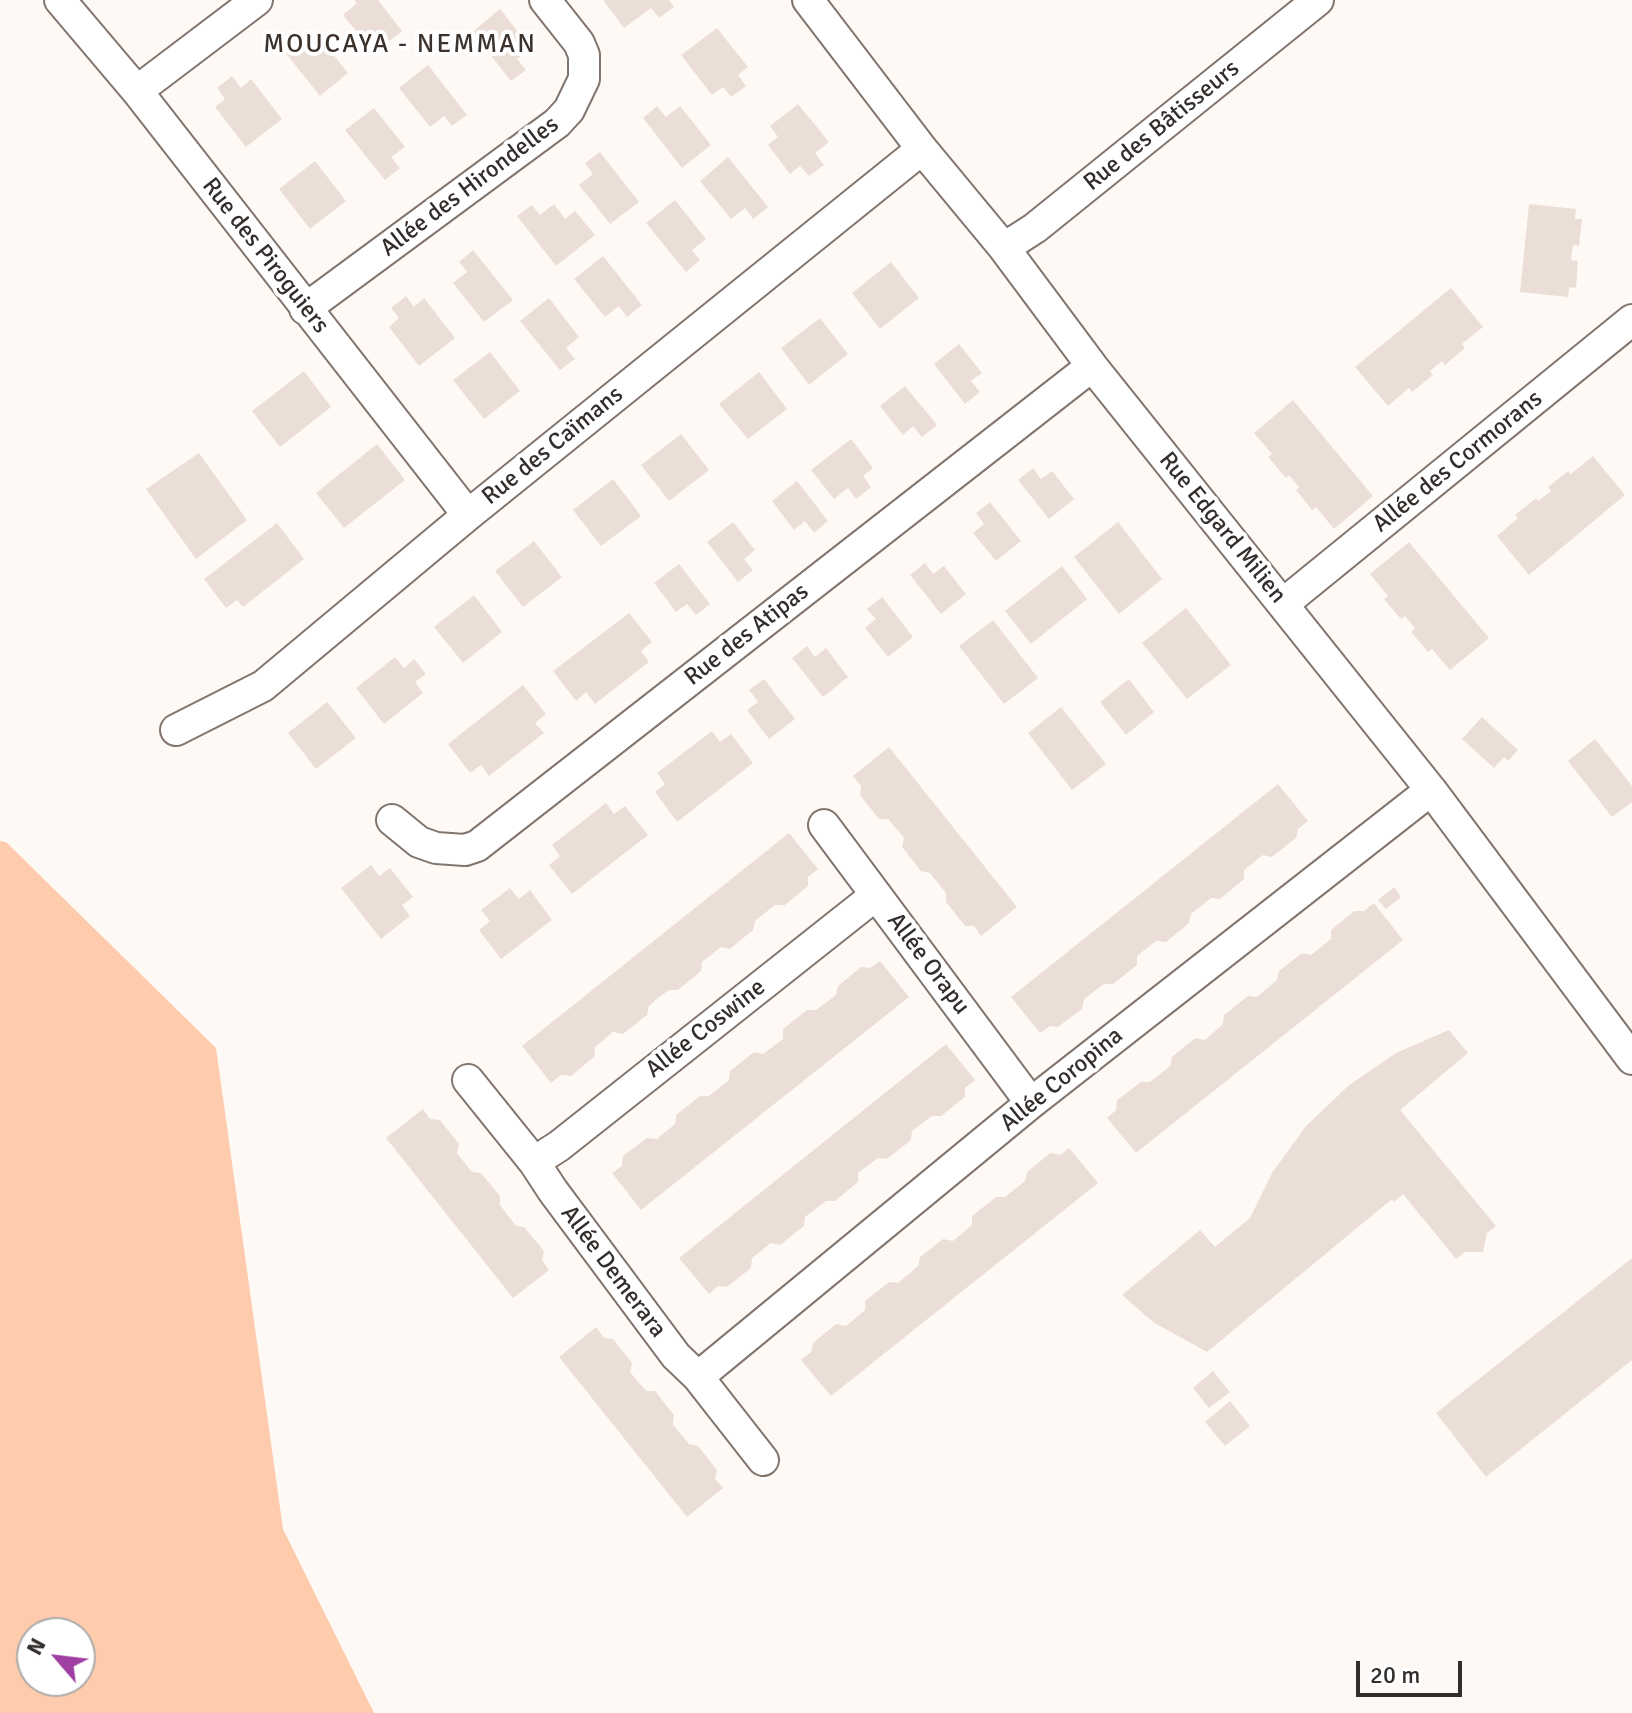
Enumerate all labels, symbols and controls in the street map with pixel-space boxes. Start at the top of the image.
district label: MOUCAYA - NEMMAN [263,29,537,61]
street label: Rue des Bâtisseurs [1078,54,1246,198]
street label: Allée des Hirondelles [375,111,565,263]
street label: Rue des Piroguiers [195,173,335,339]
street label: Rue des Caïmans [477,380,629,512]
street label: Allée des Cormorans [1368,385,1548,539]
street label: Rue Edgard Milien [1152,447,1292,609]
street label: Rue des Atipas [679,578,815,692]
street label: Allée Orapu [880,907,976,1021]
street label: Allée Coswine [640,973,772,1085]
street label: Allée Coropina [995,1022,1129,1138]
street label: Allée Demerara [554,1200,672,1344]
north arrow [16,1617,96,1697]
text: N [21,1633,52,1660]
scale bar [1360,1645,1466,1695]
text: 20 m [1370,1660,1420,1690]

